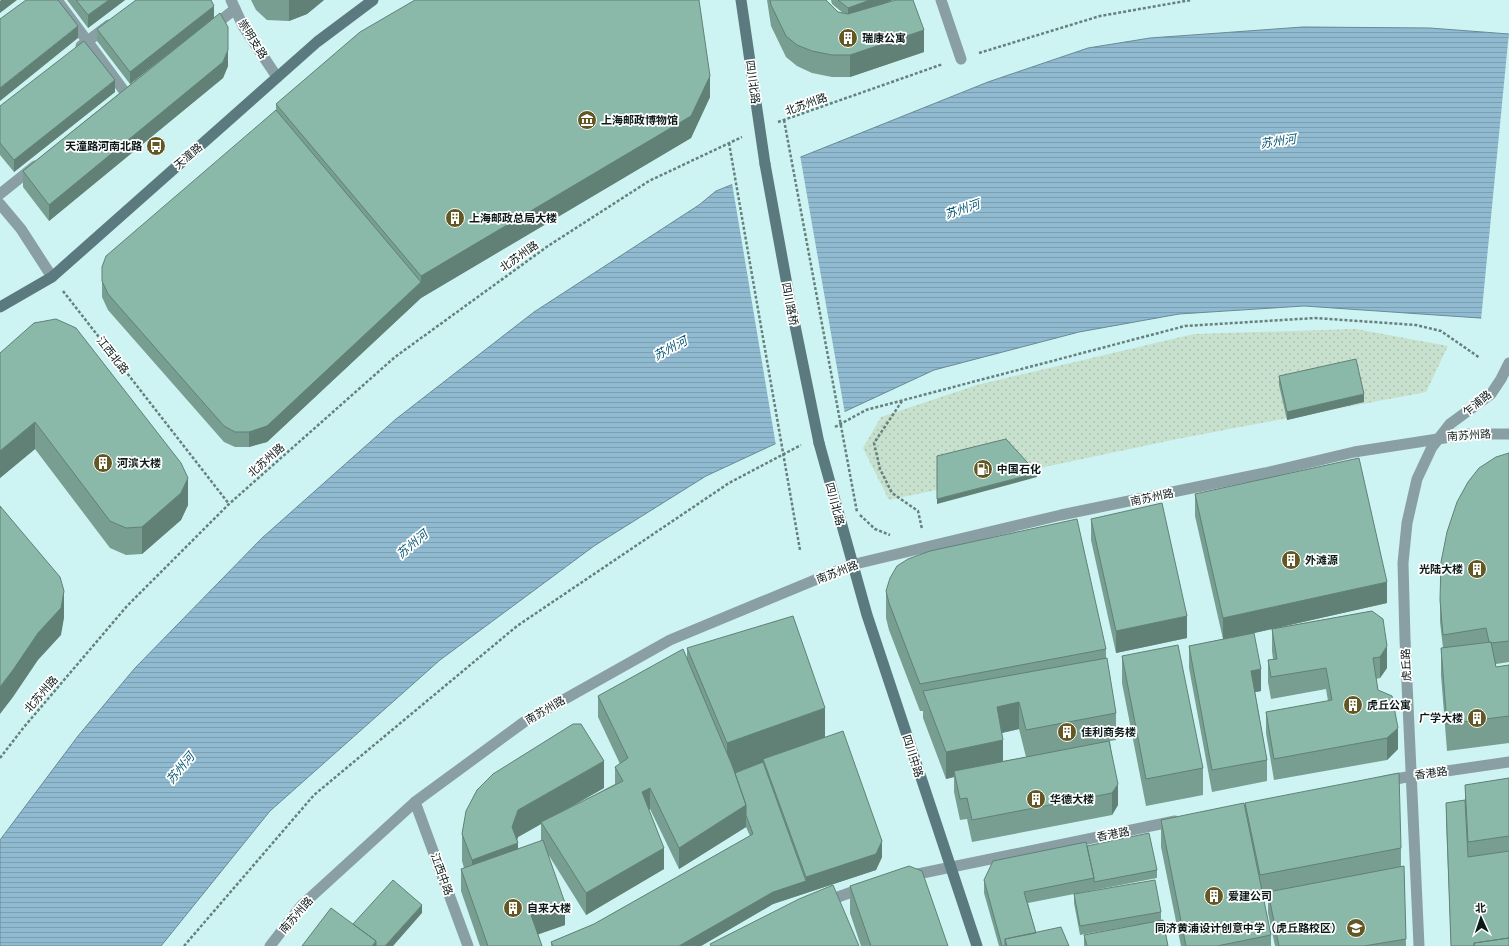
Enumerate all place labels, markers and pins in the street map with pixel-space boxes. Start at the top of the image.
building icon: 瑞康公寓 [837,27,859,49]
place label: 瑞康公寓 [862,31,906,45]
museum icon: 上海邮政博物馆 [576,109,598,131]
place label: 上海邮政博物馆 [601,113,678,127]
bus stop icon: 天潼路河南北路 [145,135,167,157]
place label: 天潼路河南北路 [65,139,143,153]
building icon: 上海邮政总局大楼 [444,207,466,229]
place label: 上海邮政总局大楼 [469,211,557,225]
building icon: 河滨大楼 [92,452,114,474]
place label: 河滨大楼 [117,456,161,470]
fuel station icon: 中国石化 [972,458,994,480]
place label: 中国石化 [997,462,1041,476]
building icon: 外滩源 [1280,549,1302,571]
place label: 外滩源 [1305,553,1338,567]
building icon: 光陆大楼 [1466,558,1488,580]
place label: 光陆大楼 [1419,562,1463,576]
building icon: 虎丘公寓 [1342,694,1364,716]
place label: 虎丘公寓 [1367,698,1411,712]
building icon: 广学大楼 [1466,707,1488,729]
place label: 广学大楼 [1419,711,1463,725]
building icon: 佳利商务楼 [1056,721,1078,743]
place label: 佳利商务楼 [1081,725,1136,739]
building icon: 华德大楼 [1025,788,1047,810]
place label: 华德大楼 [1050,792,1094,806]
building icon: 爱建公司 [1203,885,1225,907]
place label: 爱建公司 [1228,889,1272,903]
building icon: 自来大楼 [502,897,524,919]
place label: 自来大楼 [527,901,571,915]
school or university icon: 同济黄浦设计创意中学（虎丘路校区） [1345,917,1367,939]
place label: 同济黄浦设计创意中学（虎丘路校区） [1155,921,1342,935]

